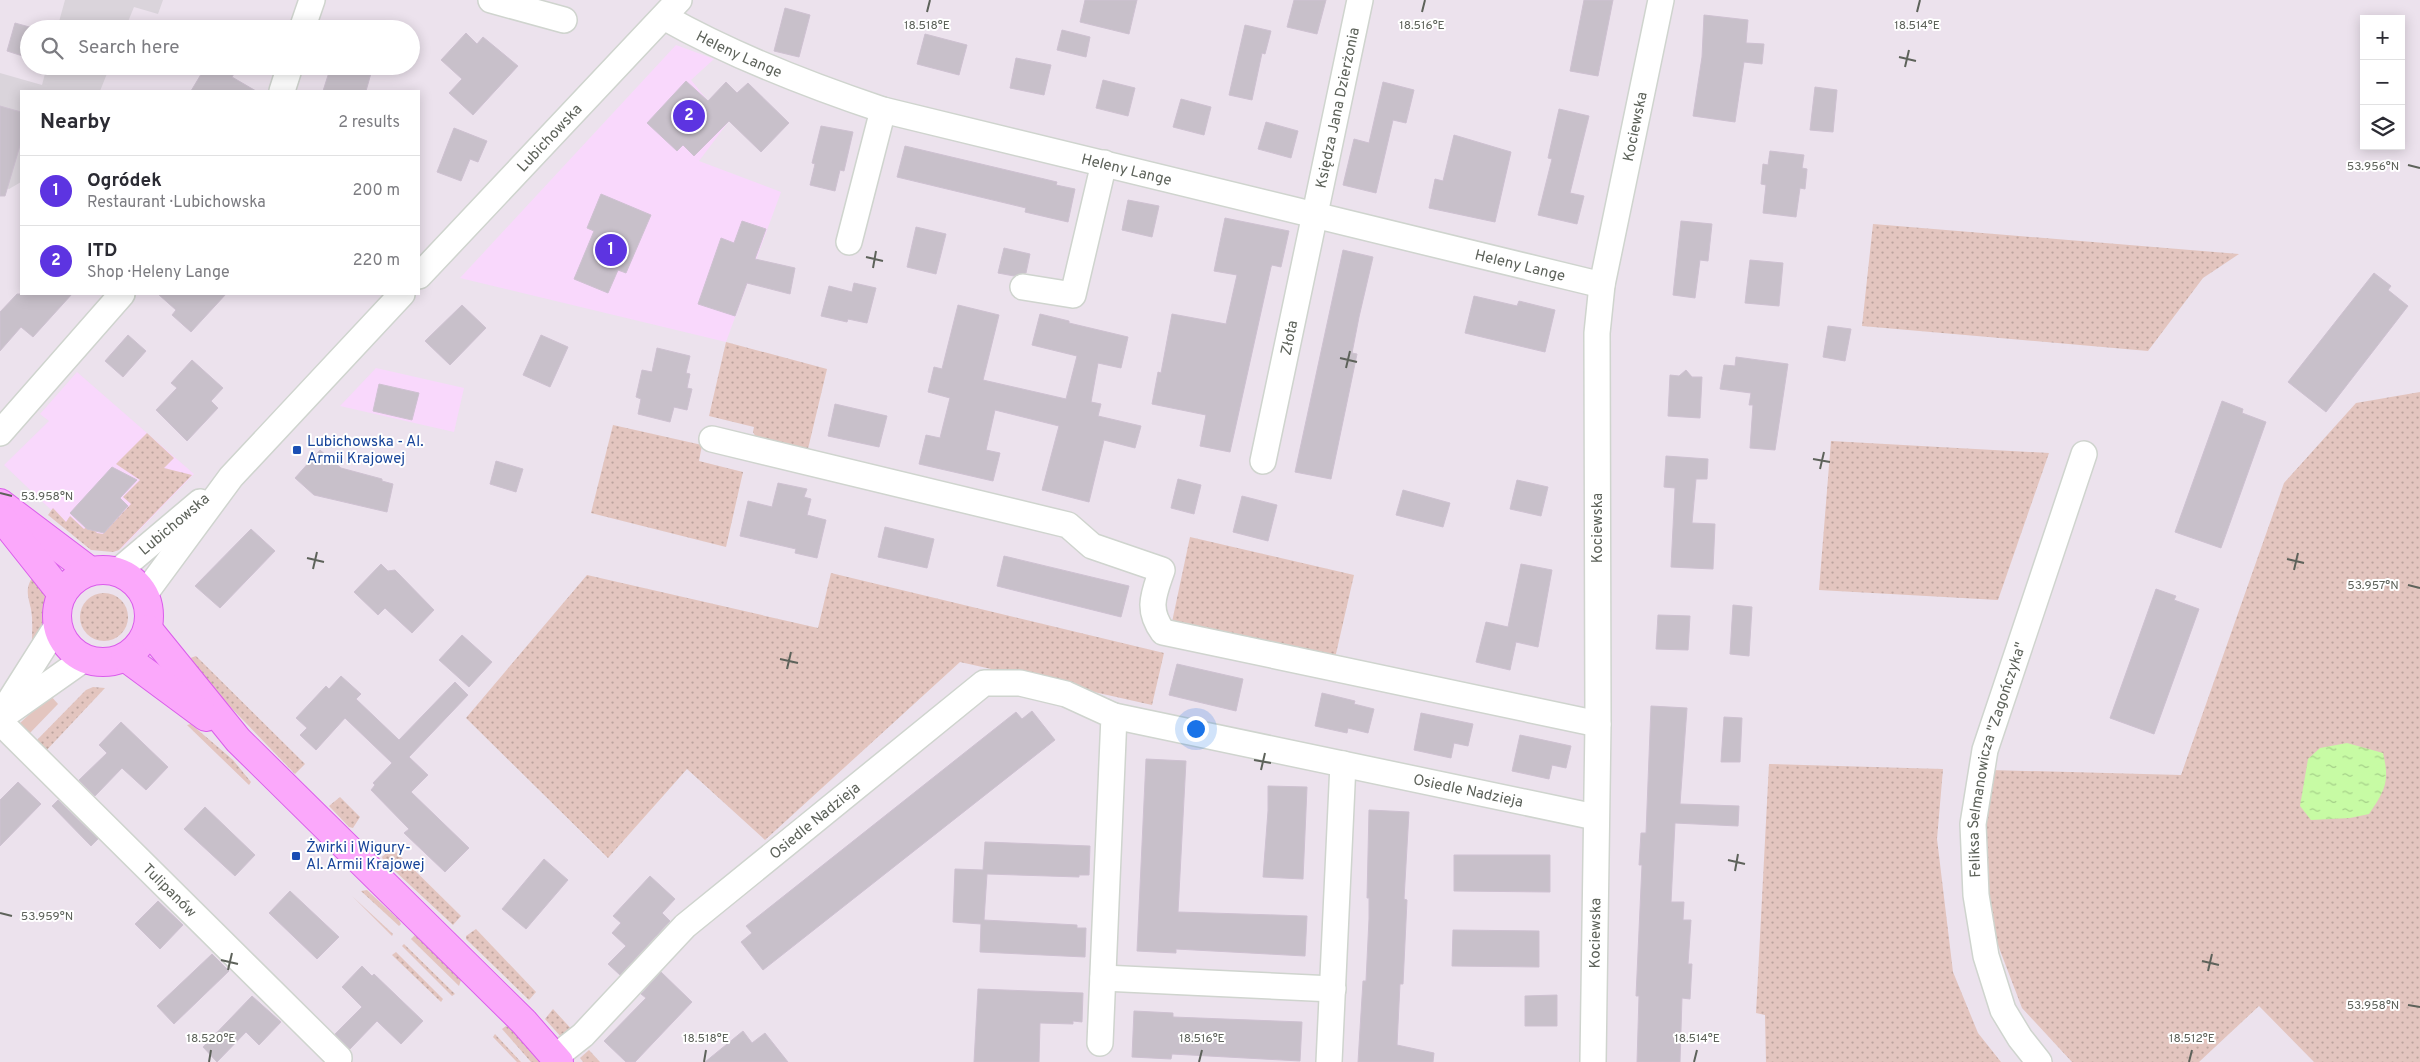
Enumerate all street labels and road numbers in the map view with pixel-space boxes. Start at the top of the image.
street label: Księdza Jana Dzierżonia [1313,26,1365,190]
street label: Heleny Lange [692,28,784,83]
street label: Kociewska [1620,90,1653,163]
street label: Lubichowska [514,101,587,177]
street label: Heleny Lange [1079,151,1173,191]
street label: Heleny Lange [1473,246,1567,287]
street label: Złota [1277,319,1303,357]
street label: Lubichowska [136,490,214,560]
street label: Kociewska [1589,493,1608,563]
street label: Feliksa Selmanowicza "Zagończyka" [1965,640,2031,878]
street label: Osiedle Nadzieja [1411,771,1525,813]
street label: Osiedle Nadzieja [766,779,865,864]
street label: Tulipanów [138,860,200,923]
street label: Kociewska [1586,898,1606,968]

